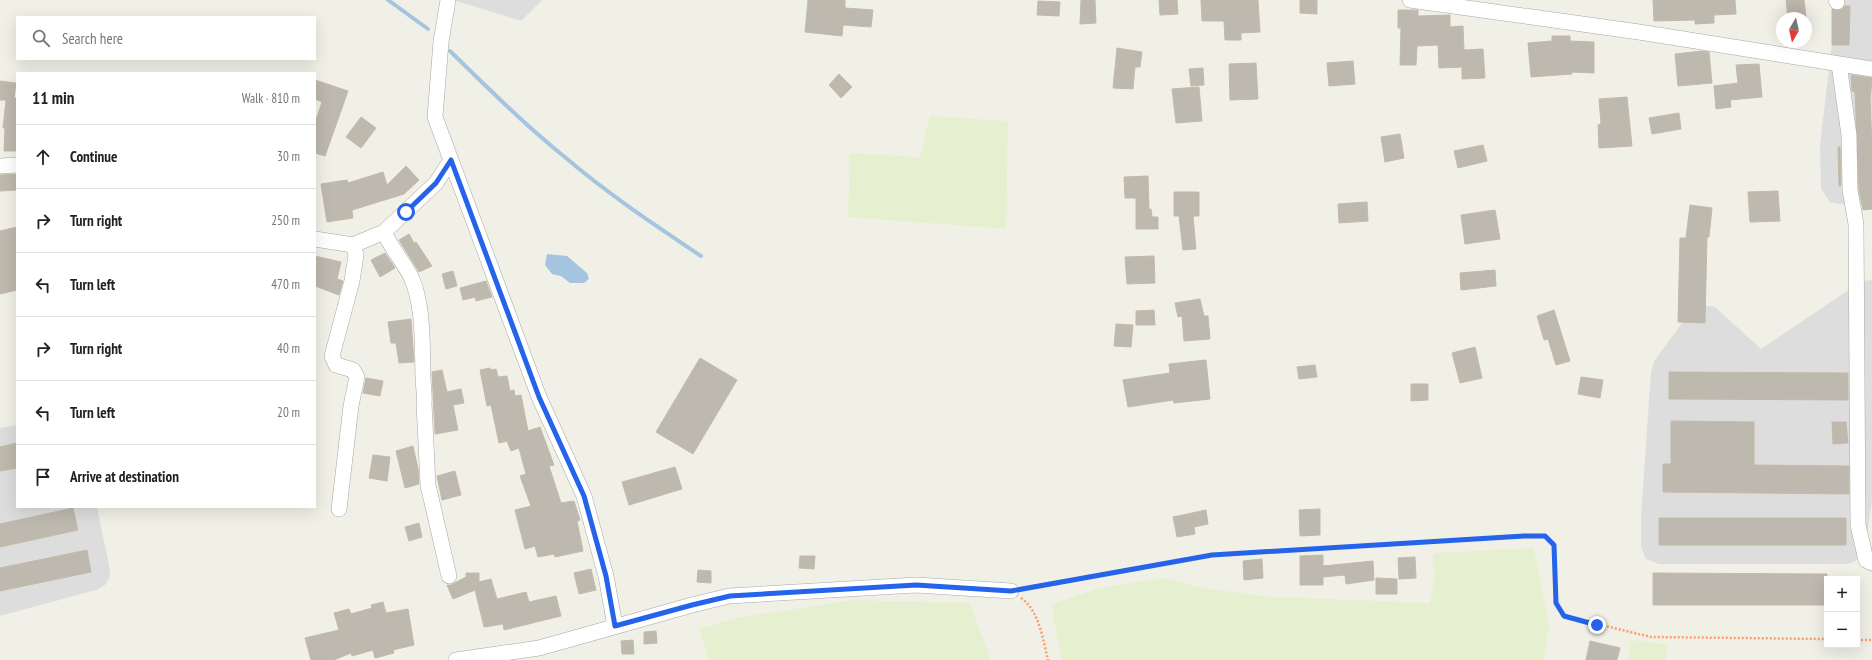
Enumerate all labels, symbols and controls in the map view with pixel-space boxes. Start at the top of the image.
north arrow [1776,12,1812,48]
search box [16,16,316,60]
icon: search [30,27,52,49]
text: Search here [62,29,123,48]
text: 11 min [32,87,74,109]
text: Walk · 810 m [242,90,300,107]
icon: ahead [32,146,54,168]
text: Continue [70,147,117,166]
text: 30 m [277,148,300,165]
route start [397,203,415,221]
icon: right [32,210,54,232]
text: Turn right [70,211,122,230]
text: 250 m [271,212,300,229]
icon: left [32,274,54,296]
text: Turn left [70,275,115,294]
text: 470 m [271,276,300,293]
icon: right [32,338,54,360]
text: Turn right [70,339,122,358]
text: 40 m [277,340,300,357]
icon: left [32,402,54,424]
text: Turn left [70,403,115,422]
text: 20 m [277,404,300,421]
icon: arrive [32,466,54,488]
text: Arrive at destination [70,467,179,486]
map controls [1824,576,1860,648]
button: + [1824,576,1860,612]
button: − [1824,612,1860,648]
route end [1588,616,1606,634]

